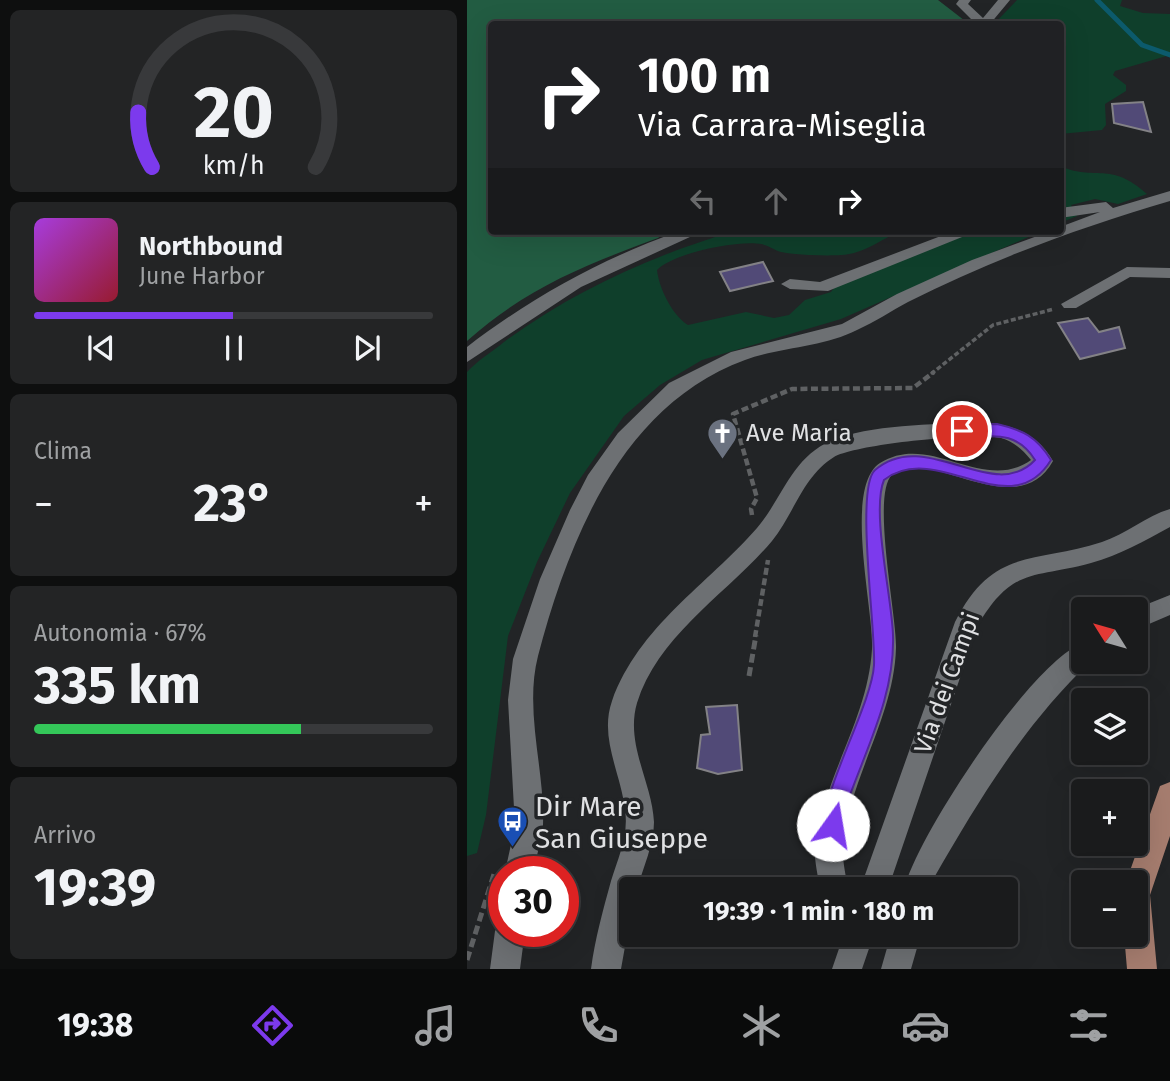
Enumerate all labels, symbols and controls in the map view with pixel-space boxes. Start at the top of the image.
text: 100 m [638,46,771,105]
icon: right [523,49,614,140]
text: 20 [193,69,274,156]
text: Via Carrara-Miseglia [638,106,927,144]
text: km/h [203,151,264,181]
icon: left [684,182,722,220]
icon: ahead [757,182,795,220]
icon: right [830,182,868,220]
text: Northbound [139,231,283,262]
text: June Harbor [139,262,265,290]
icon: previous [82,329,120,367]
icon: pause [215,329,253,367]
icon: next [348,329,386,367]
pin [932,401,992,461]
icon: arrive [943,412,981,450]
church icon: Ave Maria [706,416,740,460]
place label: Ave Maria [746,419,852,447]
text: Clima [34,437,92,465]
text: 23° [193,472,274,535]
text: − [34,481,53,527]
text: + [414,481,433,527]
north arrow [1071,597,1148,674]
map controls [1071,597,1148,947]
street label: Via dei Campi [909,609,985,757]
text: Autonomia · 67% [34,619,206,647]
text: 335 km [34,654,201,717]
button: layers [1071,688,1148,765]
button: + [1071,779,1148,856]
position arrow [796,788,870,862]
place label: Dir Mare San Giuseppe [535,790,708,855]
bus stop icon: Dir Mare San Giuseppe [495,805,529,849]
text: Arrivo [34,821,96,849]
text: 19:39 [34,856,156,919]
speed limit sign: 30 [488,856,579,947]
button: − [1071,870,1148,947]
text: 19:39 · 1 min · 180 m [703,896,934,927]
icon: directions [248,1001,297,1050]
icon: music [411,1001,460,1050]
icon: phone [574,1001,623,1050]
icon: climate [737,1001,786,1050]
icon: car [901,1001,950,1050]
icon: filters [1064,1001,1113,1050]
text: 19:38 [57,1006,133,1044]

